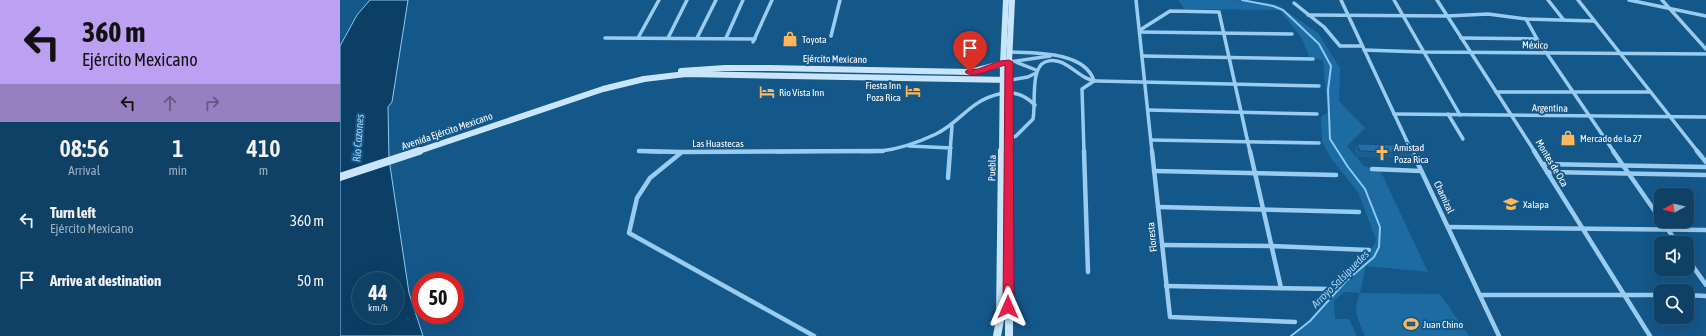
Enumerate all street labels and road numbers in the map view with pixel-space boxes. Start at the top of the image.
street label: México [1522,39,1548,51]
street label: Ejército Mexicano [803,53,868,65]
street label: Argentina [1532,102,1568,114]
street label: Avenida Ejército Mexicano [400,110,494,152]
street label: Montes de Oca [1534,137,1571,189]
street label: Las Huastecas [692,138,744,149]
street label: Puebla [986,154,998,181]
street label: Chamizal [1432,179,1456,215]
street label: Floresta [1145,221,1159,252]

